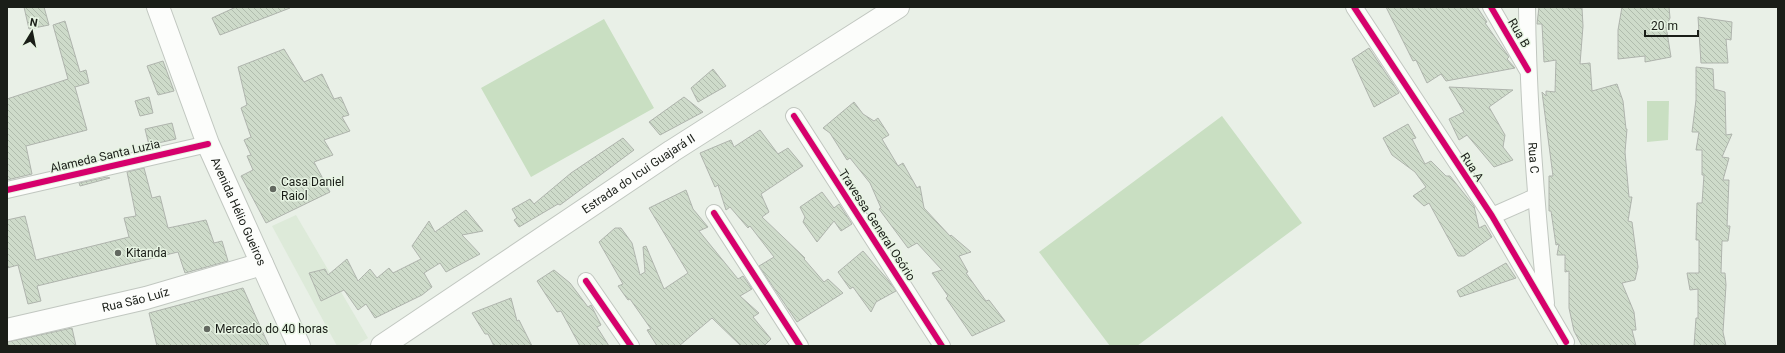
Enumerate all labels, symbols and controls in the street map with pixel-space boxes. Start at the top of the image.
north arrow [12,12,52,52]
scale bar [1645,12,1698,38]
text: N [29,16,39,30]
street label: Rua B [1505,16,1533,50]
text: 20 m [1651,19,1678,33]
street label: Estrada do Icui Guajará II [579,131,698,216]
street label: Alameda Santa Luzia [49,137,161,175]
street label: Rua C [1525,142,1541,174]
street label: Rua A [1458,150,1486,184]
street label: Avenida Hélio Gueiros [208,155,269,268]
street label: Travessa General Osório [836,167,918,283]
place label: Casa Daniel Raiol [281,175,344,203]
marker: Casa Daniel Raiol [268,184,278,194]
place label: Kitanda [126,246,167,260]
marker: Kitanda [113,248,123,258]
street label: Rua São Luíz [101,285,171,315]
place label: Mercado do 40 horas [215,322,328,336]
marker: Mercado do 40 horas [202,324,212,334]

